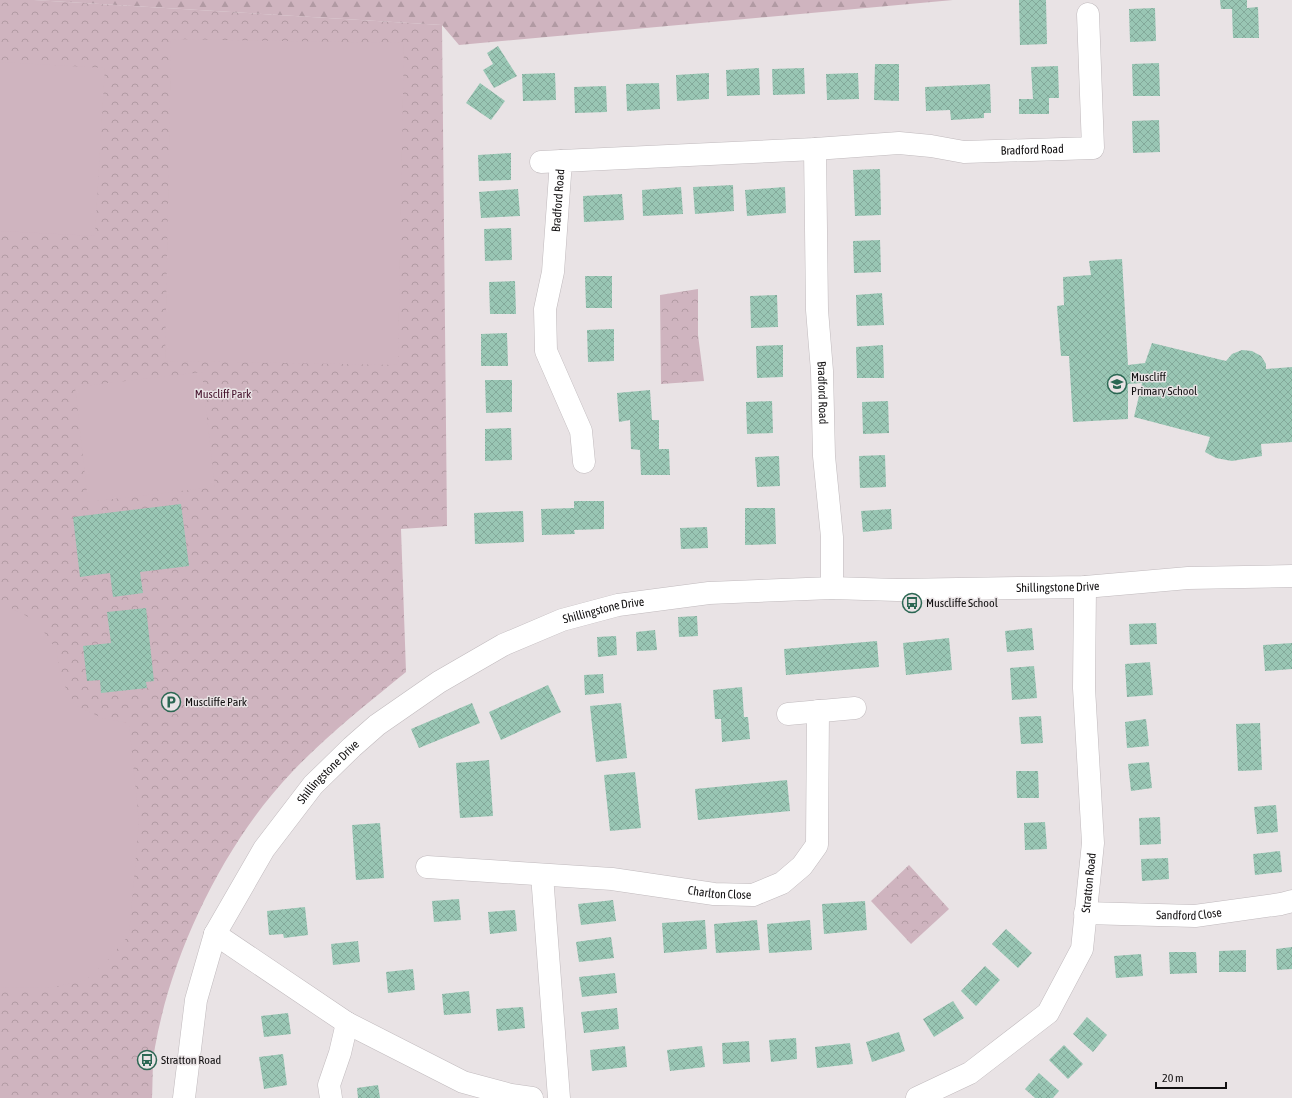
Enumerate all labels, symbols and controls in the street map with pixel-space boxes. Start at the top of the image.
street label: Bradford Road [1000,142,1064,158]
street label: Bradford Road [549,169,567,233]
street label: Bradford Road [814,361,830,424]
place label: Muscliff Primary School [1131,370,1198,398]
school or university icon: Muscliff Primary School [1106,373,1128,395]
park label: Muscliff Park [195,387,252,401]
street label: Shillingstone Drive [1016,579,1100,595]
bus stop icon: Muscliffe School [901,592,923,614]
street label: Shillingstone Drive [561,595,645,626]
place label: Muscliffe School [926,596,999,610]
parking icon: Muscliffe Park [160,691,182,713]
place label: Muscliffe Park [185,695,248,709]
street label: Shillingstone Drive [294,737,362,807]
street label: Stratton Road [1079,852,1099,914]
street label: Charlton Close [687,883,752,902]
street label: Sandford Close [1156,905,1223,923]
bus stop icon: Stratton Road [136,1049,158,1071]
place label: Stratton Road [161,1053,221,1067]
scale bar [1156,1064,1226,1090]
text: 20 m [1162,1071,1184,1085]

